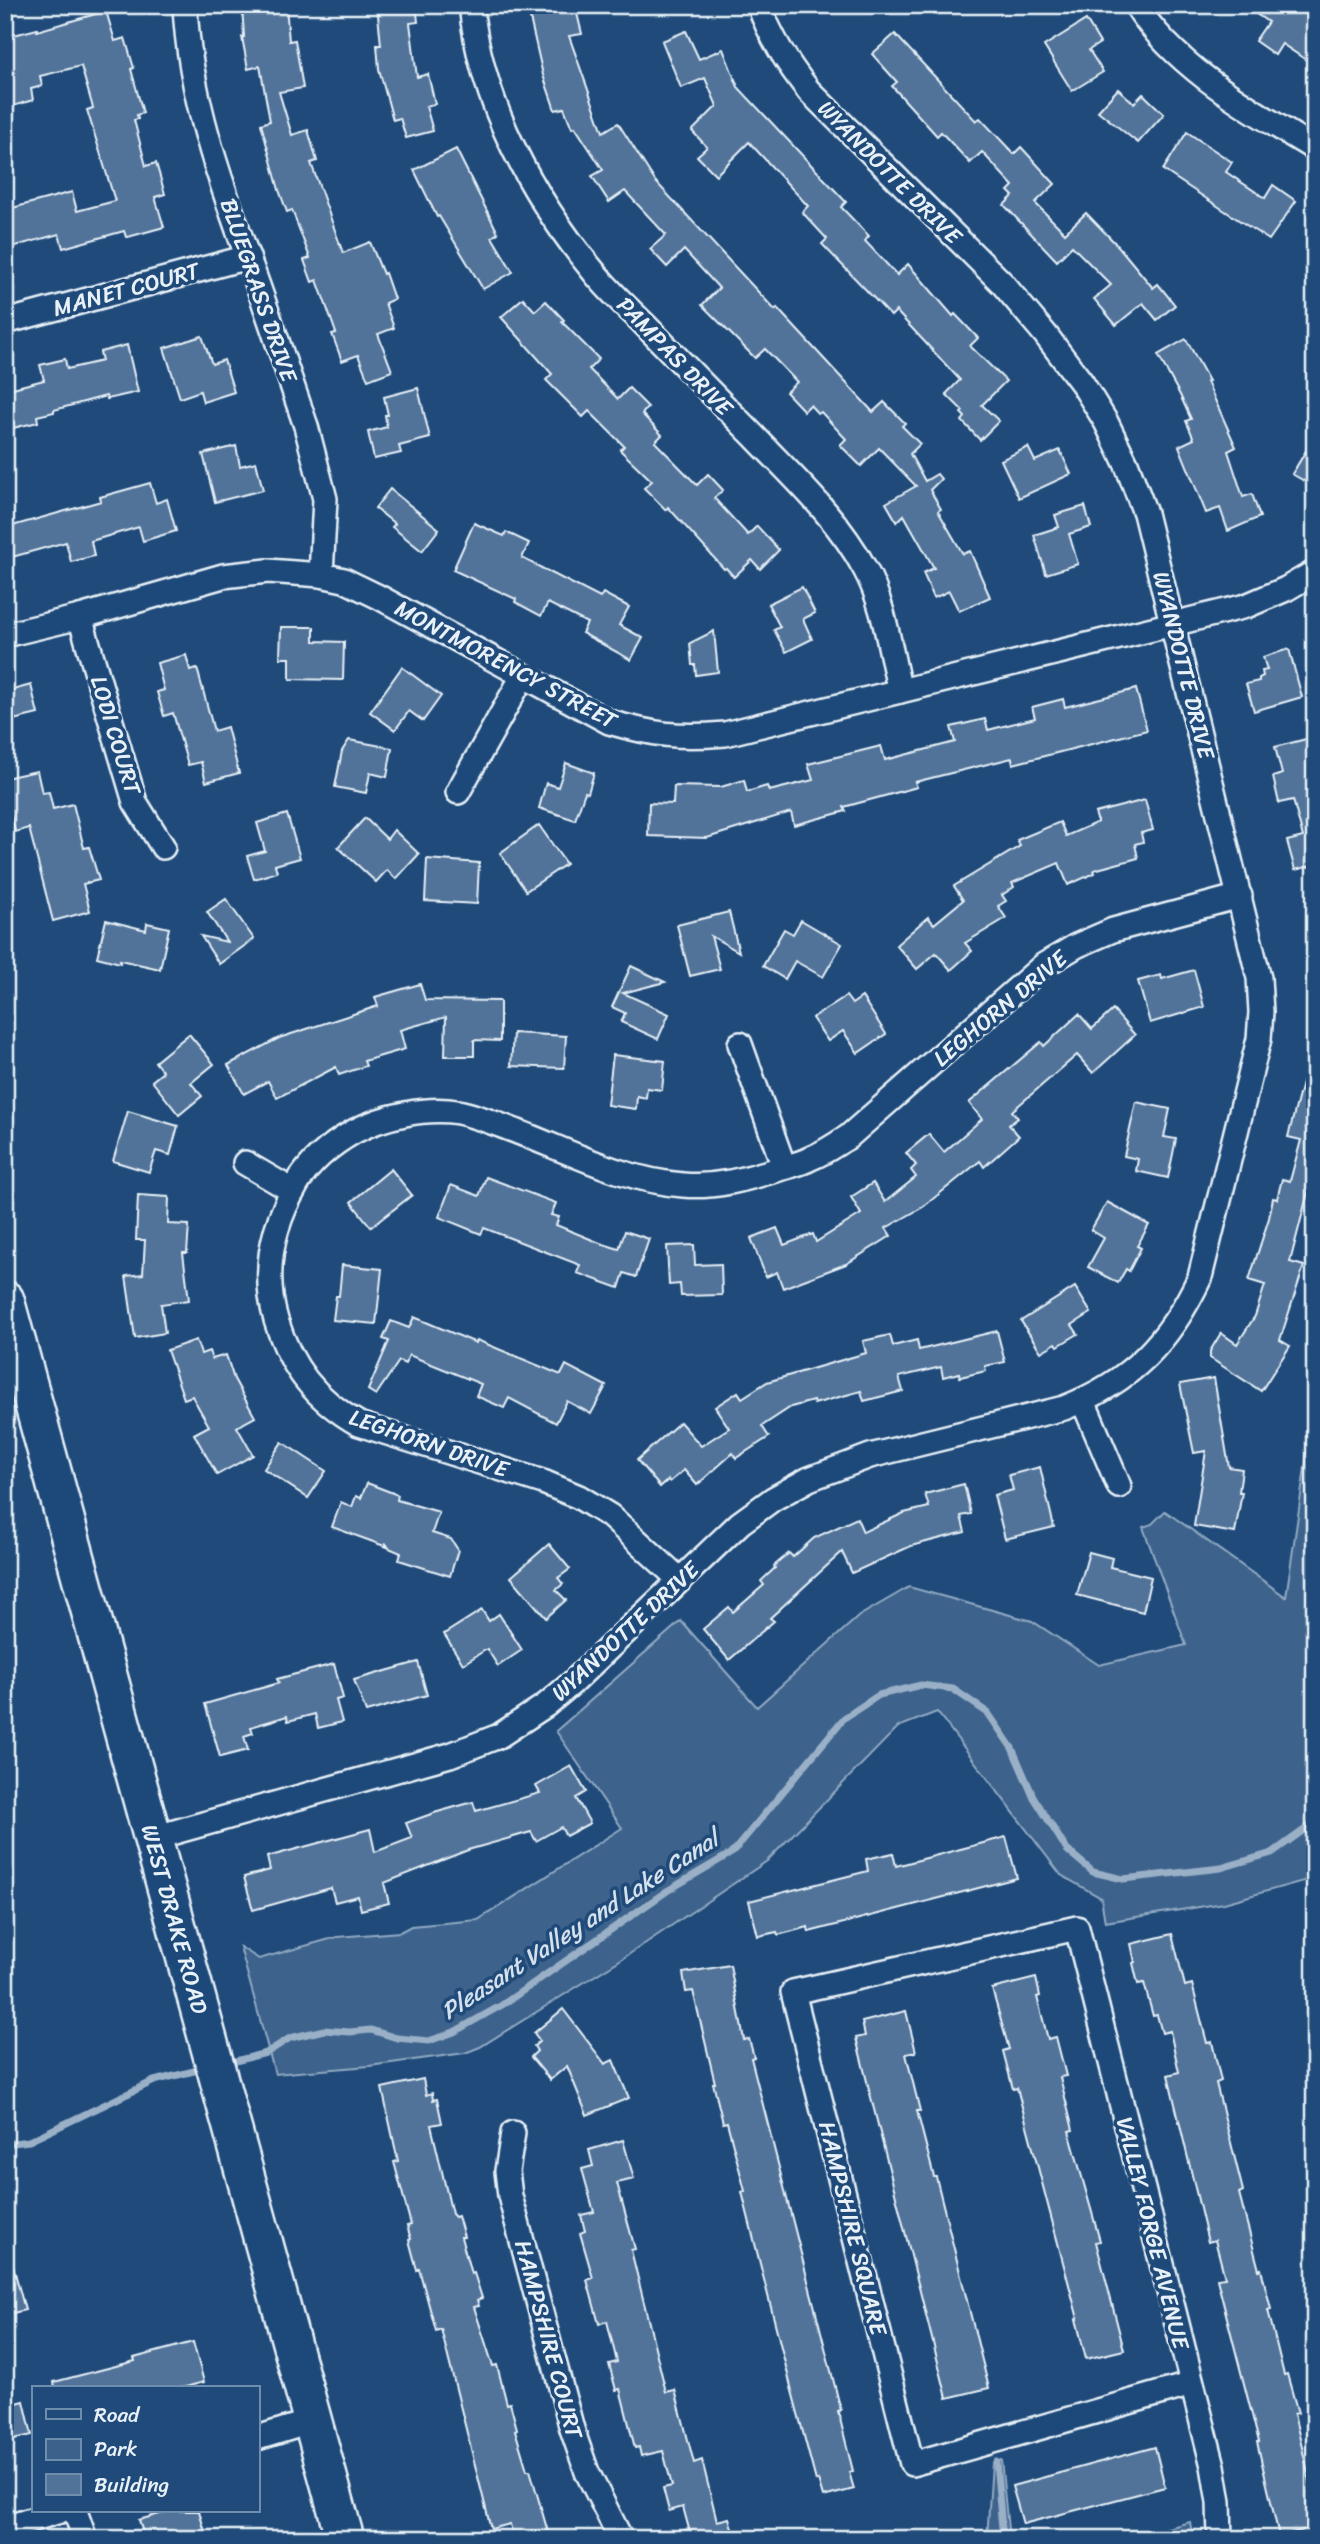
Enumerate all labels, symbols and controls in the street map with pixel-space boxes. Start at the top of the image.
street label: WYANDOTTE DRIVE [807,90,973,256]
street label: BLUEGRASS DRIVE [208,193,310,389]
street label: MANET COURT [48,250,205,329]
street label: PAMPAS DRIVE [606,287,744,427]
street label: WYANDOTTE DRIVE [1140,567,1227,764]
street label: MONTMORENCY STREET [387,588,626,741]
street label: LODI COURT [78,671,154,801]
street label: LEGHORN DRIVE [923,938,1078,1078]
street label: LEGHORN DRIVE [344,1397,515,1490]
street label: WYANDOTTE DRIVE [541,1550,710,1712]
water label: Pleasant Valley and Lake Canal [432,1816,732,2031]
street label: WEST DRAKE ROAD [129,1820,220,2019]
street label: VALLEY FORGE AVENUE [1104,2113,1201,2355]
street label: HAMPSHIRE SQUARE [806,2117,899,2341]
street label: HAMPSHIRE COURT [502,2235,595,2445]
legend [32,2386,259,2512]
text: Road [94,2396,141,2434]
text: Park [94,2430,137,2468]
text: Building [94,2466,170,2504]

